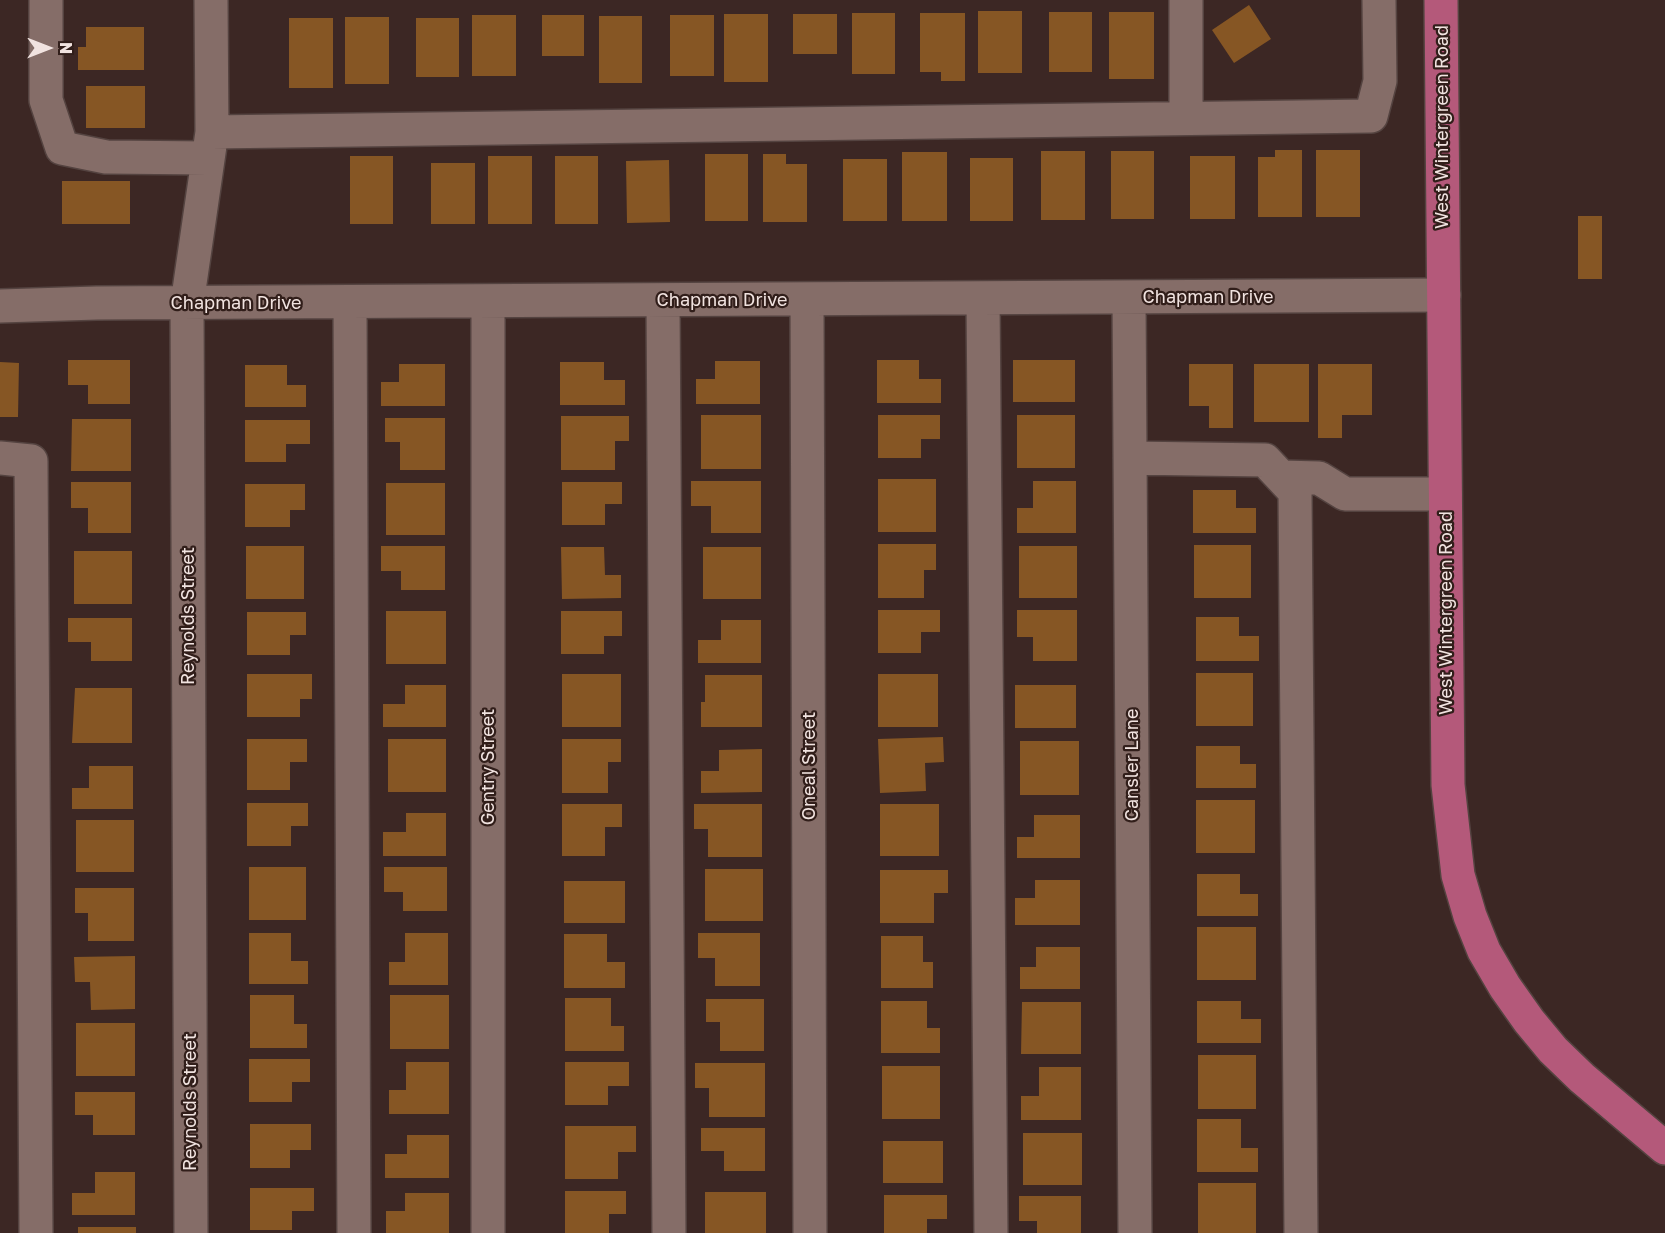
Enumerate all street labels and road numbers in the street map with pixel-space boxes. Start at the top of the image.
street label: West Wintergreen Road [1431,25,1453,229]
street label: Chapman Drive [1143,286,1273,308]
street label: Chapman Drive [657,289,787,311]
street label: Chapman Drive [171,292,301,314]
street label: West Wintergreen Road [1435,511,1457,715]
street label: Reynolds Street [177,547,199,685]
street label: Gentry Street [477,709,499,825]
street label: Cansler Lane [1121,709,1143,821]
street label: Oneal Street [798,712,820,820]
street label: Reynolds Street [179,1033,201,1171]

